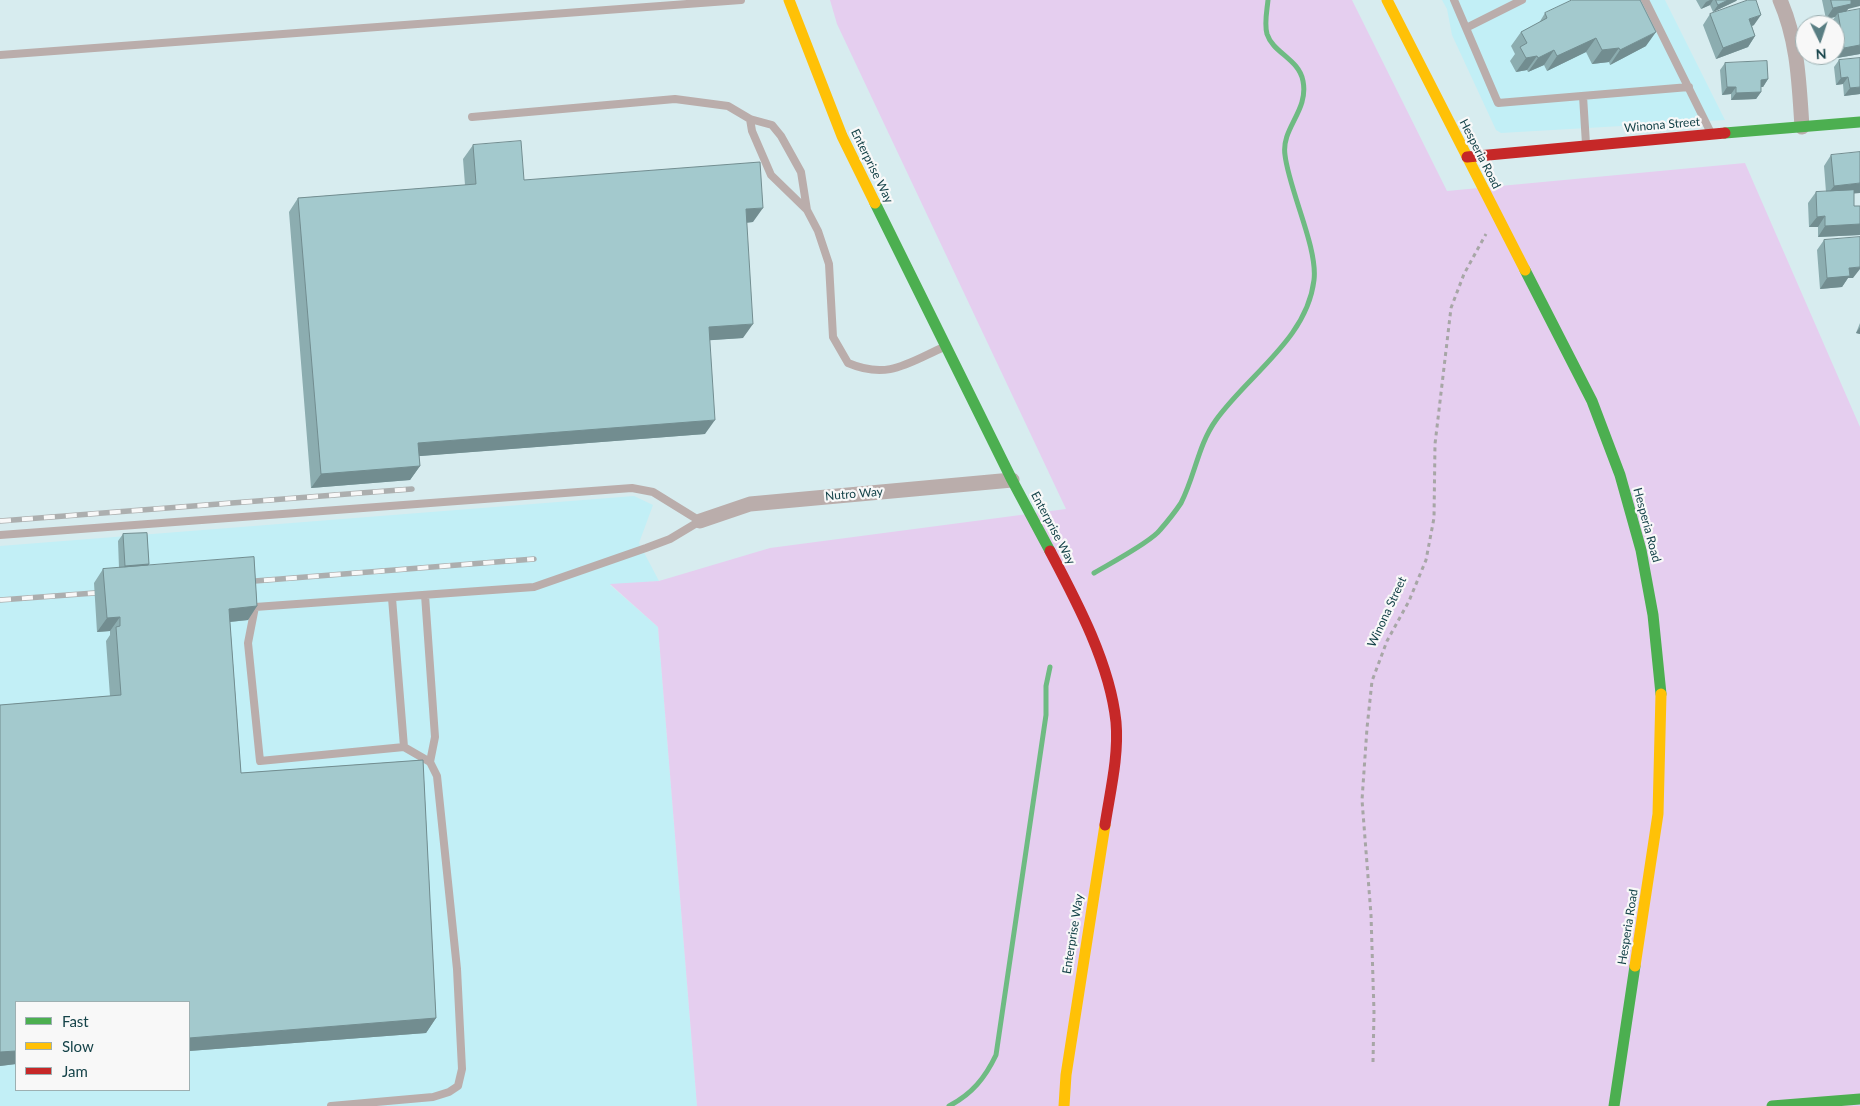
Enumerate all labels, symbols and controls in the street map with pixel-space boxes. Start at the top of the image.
north arrow [1795,15,1845,65]
text: N [1815,46,1827,63]
street label: Winona Street [1623,115,1701,135]
street label: Hesperia Road [1456,117,1504,191]
street label: Enterprise Way [848,127,896,205]
street label: Nutro Way [825,484,883,504]
street label: Hesperia Road [1630,486,1664,564]
street label: Enterprise Way [1028,489,1078,567]
street label: Winona Street [1364,574,1410,650]
street label: Hesperia Road [1615,888,1641,966]
street label: Enterprise Way [1060,893,1086,975]
legend [15,1001,190,1091]
text: Fast [62,1012,89,1030]
text: Slow [62,1037,94,1055]
text: Jam [62,1062,88,1080]

